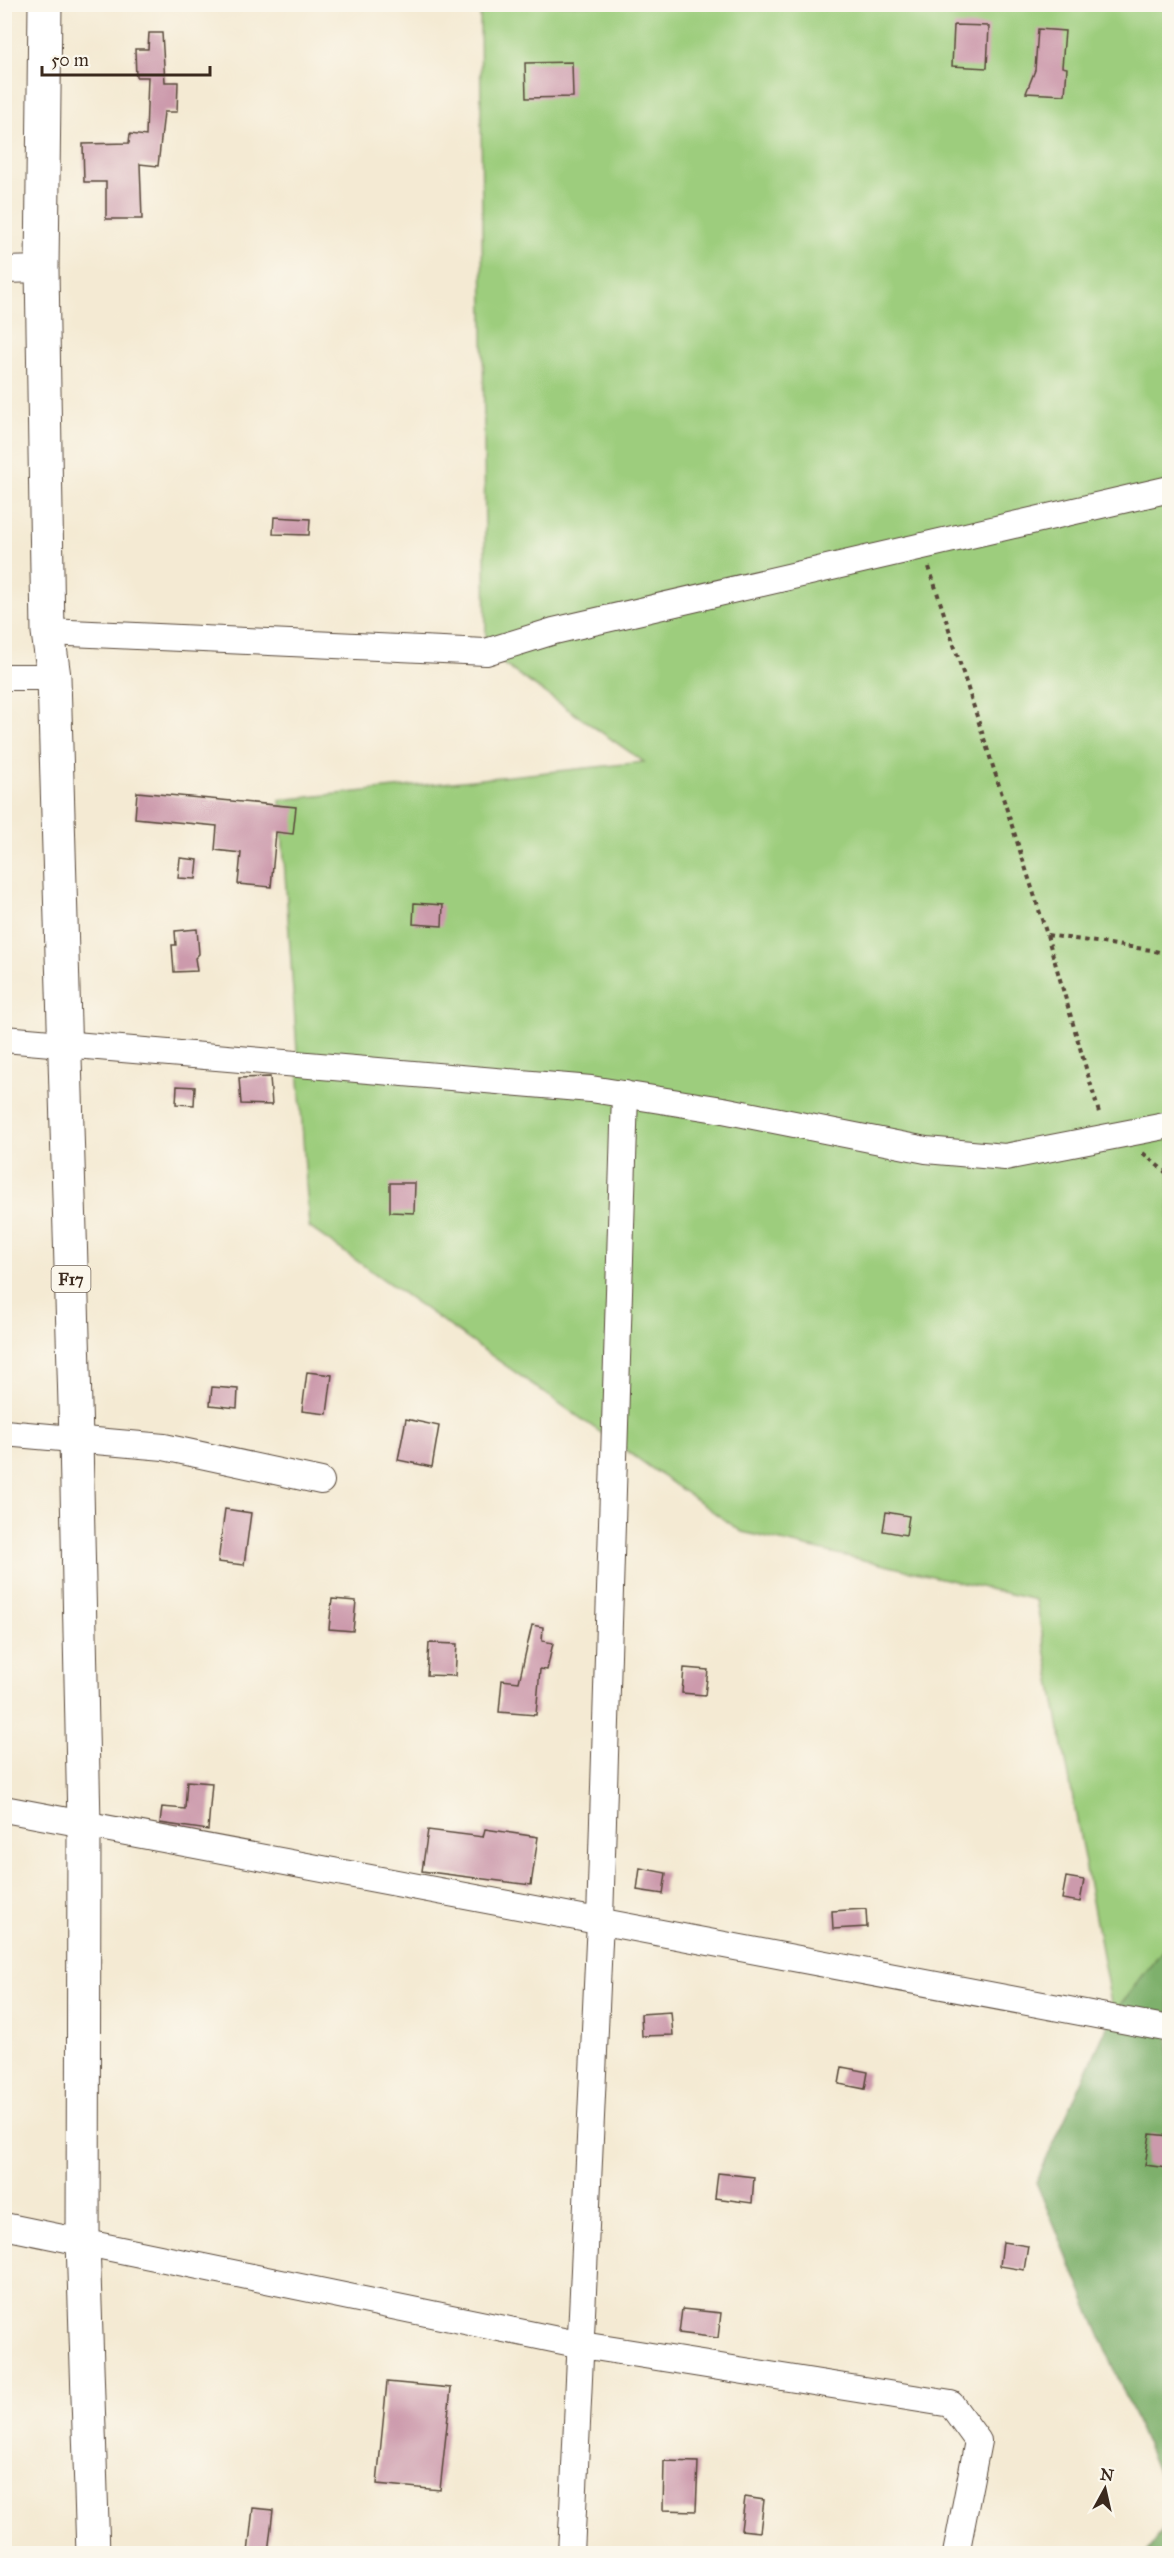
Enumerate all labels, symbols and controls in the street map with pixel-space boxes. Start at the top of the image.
scale bar [42,39,210,77]
text: 50 m [51,49,89,71]
road number: F17 [52,1266,90,1292]
north arrow [1075,2459,1135,2519]
text: N [1099,2464,1115,2485]

